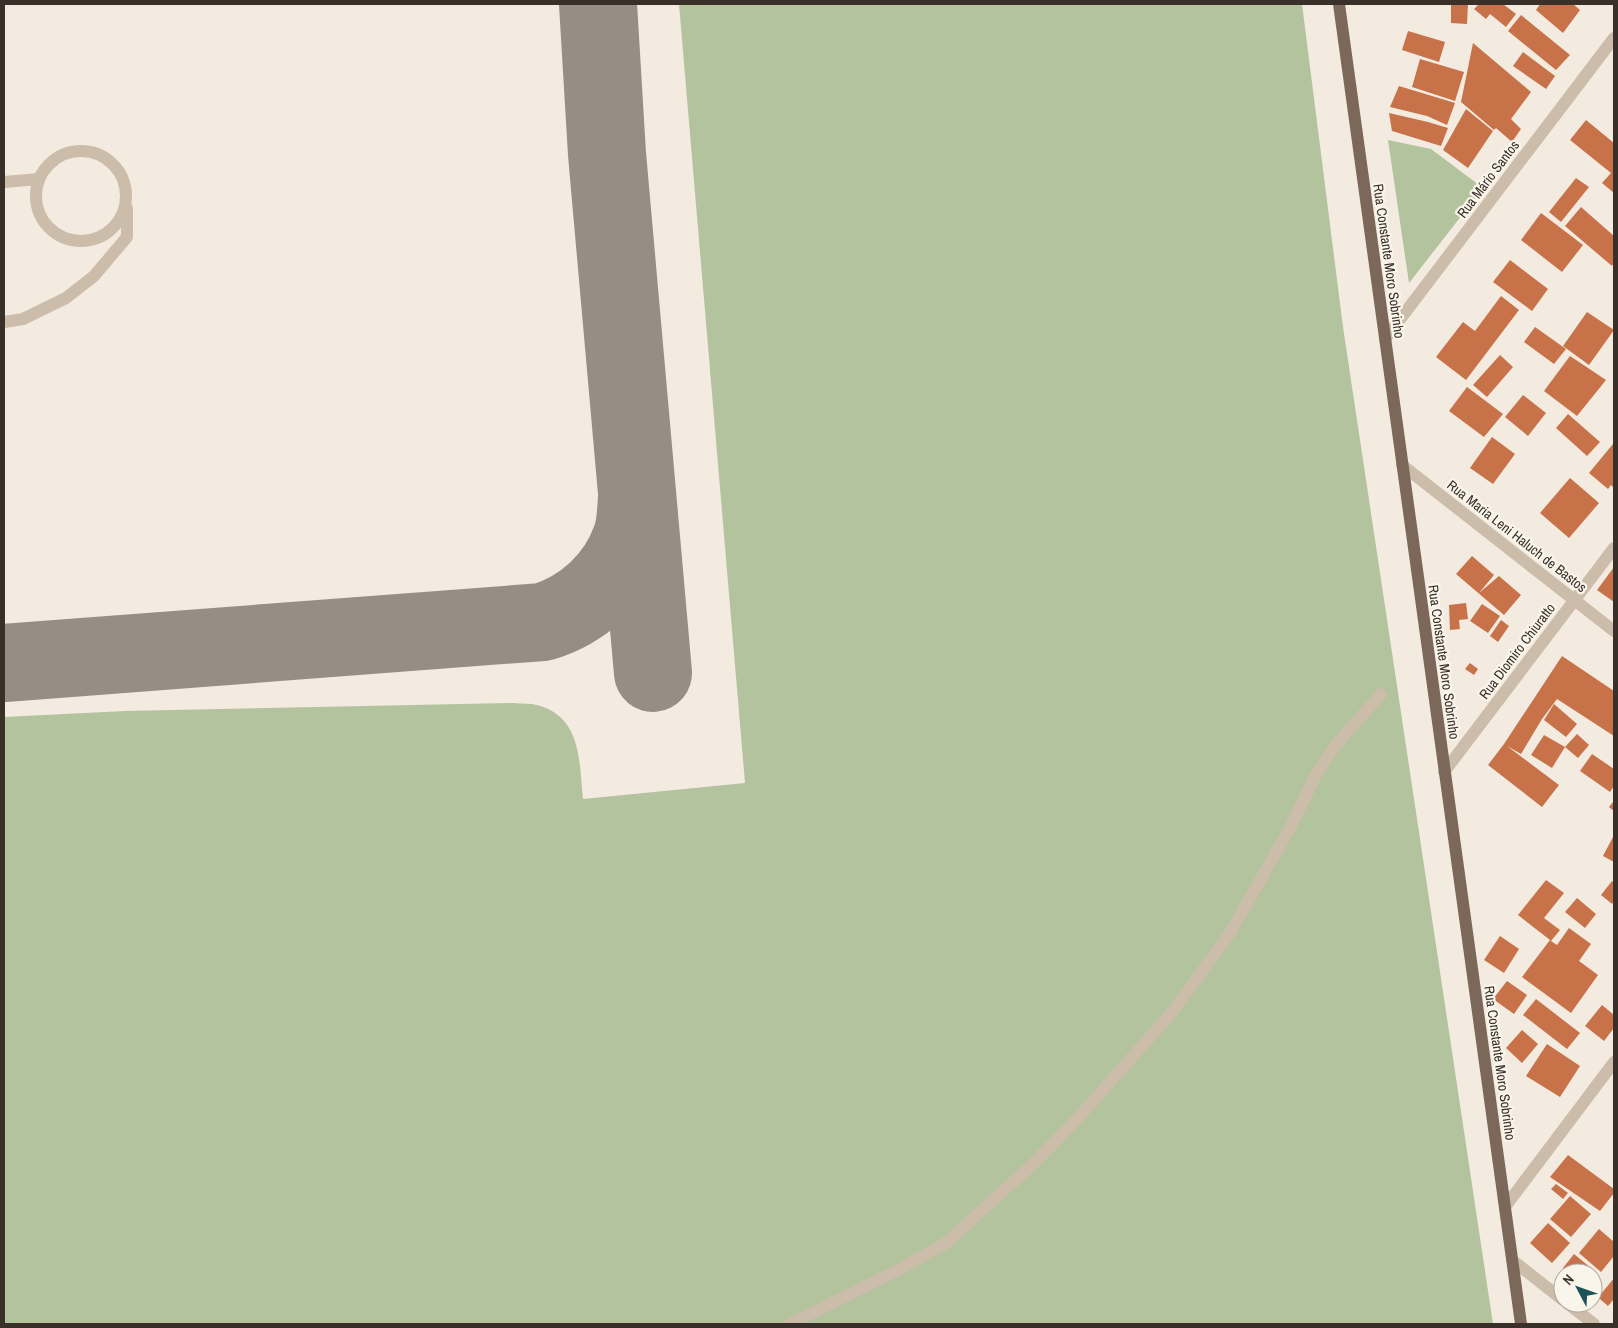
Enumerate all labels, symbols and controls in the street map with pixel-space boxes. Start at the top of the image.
street label: Rua Mário Santos [1453,136,1523,221]
street label: Rua Constante Moro Sobrinho [1369,183,1409,339]
street label: Rua Maria Leni Haluch de Bastos [1444,476,1591,596]
street label: Rua Constante Moro Sobrinho [1424,584,1464,740]
street label: Rua Diomiro Chiuratto [1475,599,1559,703]
street label: Rua Constante Moro Sobrinho [1480,985,1520,1141]
north arrow [1553,1263,1603,1313]
text: N [1559,1270,1578,1289]

